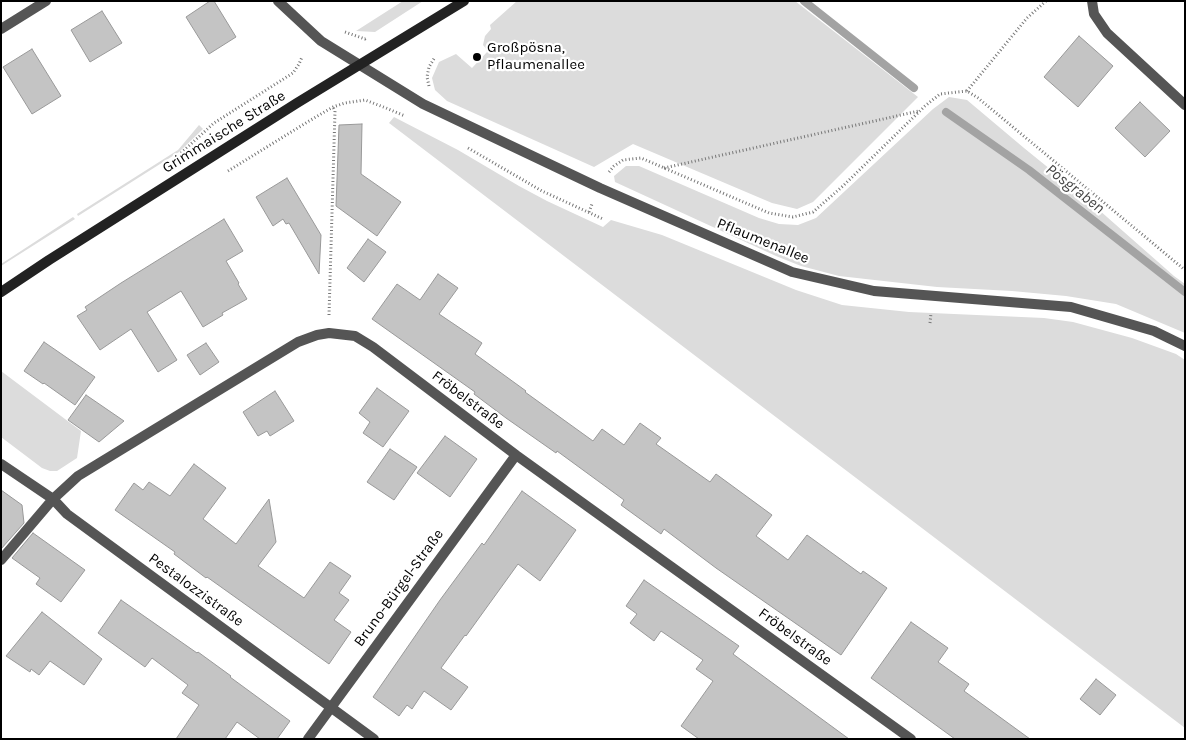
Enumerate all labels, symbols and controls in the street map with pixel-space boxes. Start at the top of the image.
place label: Großpösna, Pflaumenallee [487,39,585,74]
marker: Großpösna, Pflaumenallee [471,51,483,63]
street label: Grimmaische Straße [159,87,289,177]
water label: Pösgraben [1042,160,1108,218]
street label: Pflaumenallee [714,214,812,268]
street label: Fröbelstraße [428,367,508,433]
street label: Bruno-Bürgel-Straße [350,526,448,650]
street label: Pestalozzistraße [145,550,247,630]
street label: Fröbelstraße [755,604,835,670]

